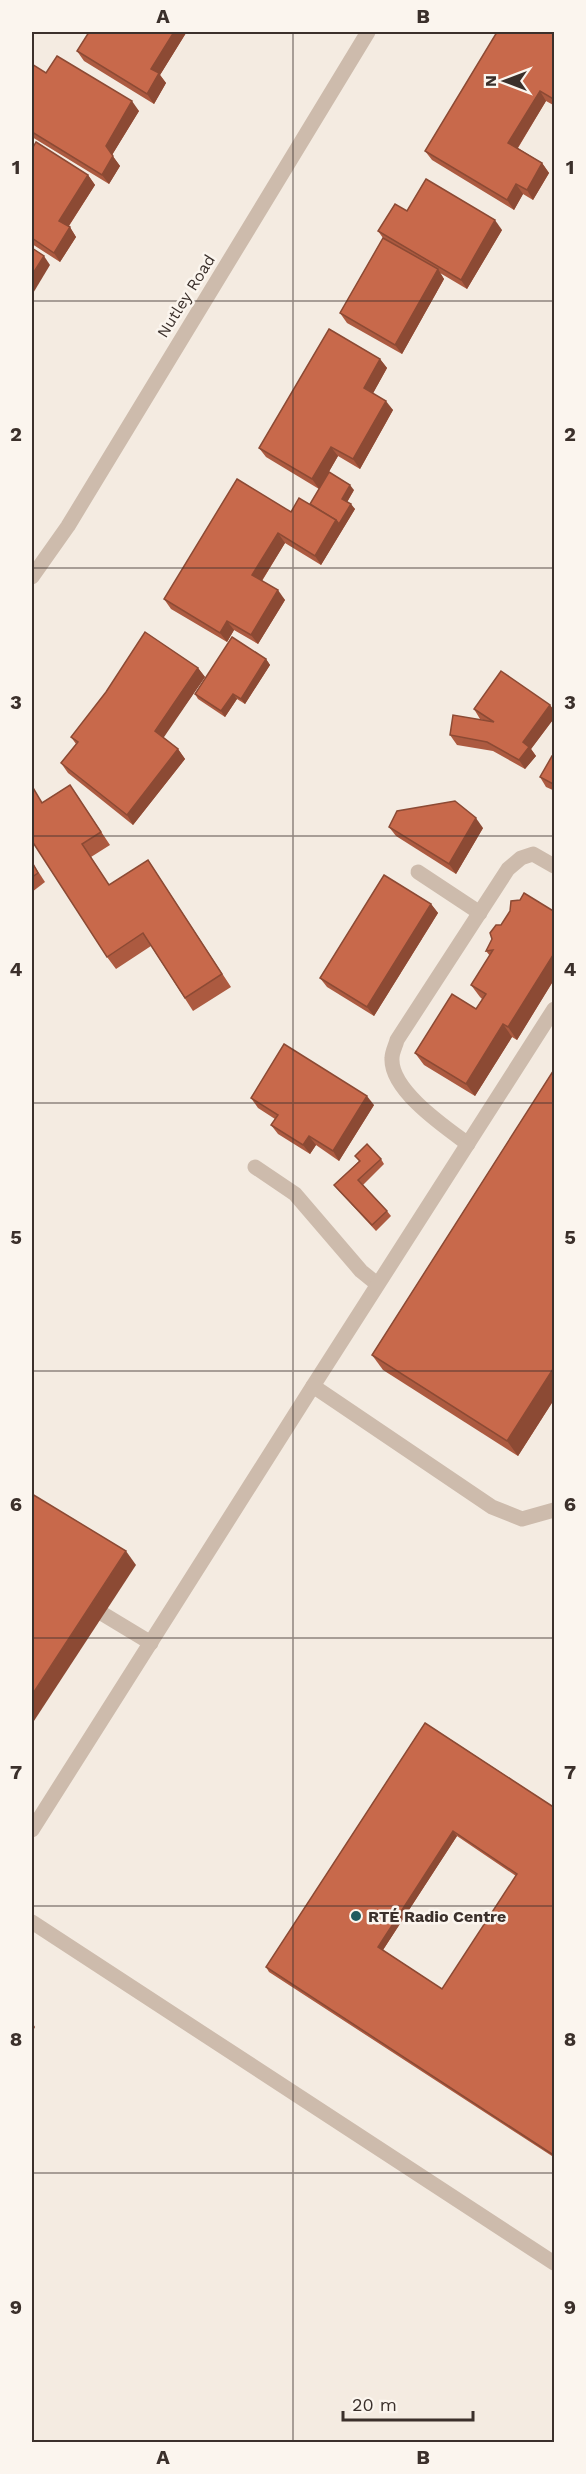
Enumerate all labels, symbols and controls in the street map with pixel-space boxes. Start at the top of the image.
text: A [156,4,170,28]
text: B [416,4,430,28]
north arrow [475,51,535,111]
text: N [481,75,500,87]
text: 1 [12,155,20,179]
text: 1 [566,155,574,179]
street label: Nutley Road [153,251,219,341]
text: 2 [10,422,22,446]
text: 2 [564,422,576,446]
text: 3 [10,690,22,714]
text: 3 [564,690,576,714]
text: 4 [10,957,23,981]
text: 4 [564,957,577,981]
text: 5 [10,1225,22,1249]
text: 5 [564,1225,576,1249]
text: 6 [10,1492,22,1516]
text: 6 [564,1492,576,1516]
text: 7 [10,1760,22,1784]
text: 7 [564,1760,576,1784]
place label: RTÉ Radio Centre [368,1907,506,1926]
marker: RTÉ Radio Centre [349,1909,363,1923]
text: 8 [10,2027,22,2051]
text: 8 [564,2027,576,2051]
text: 9 [10,2295,22,2319]
text: 9 [564,2295,576,2319]
scale bar [343,2384,474,2422]
text: 20 m [352,2394,397,2415]
text: A [156,2445,170,2469]
text: B [416,2445,430,2469]

